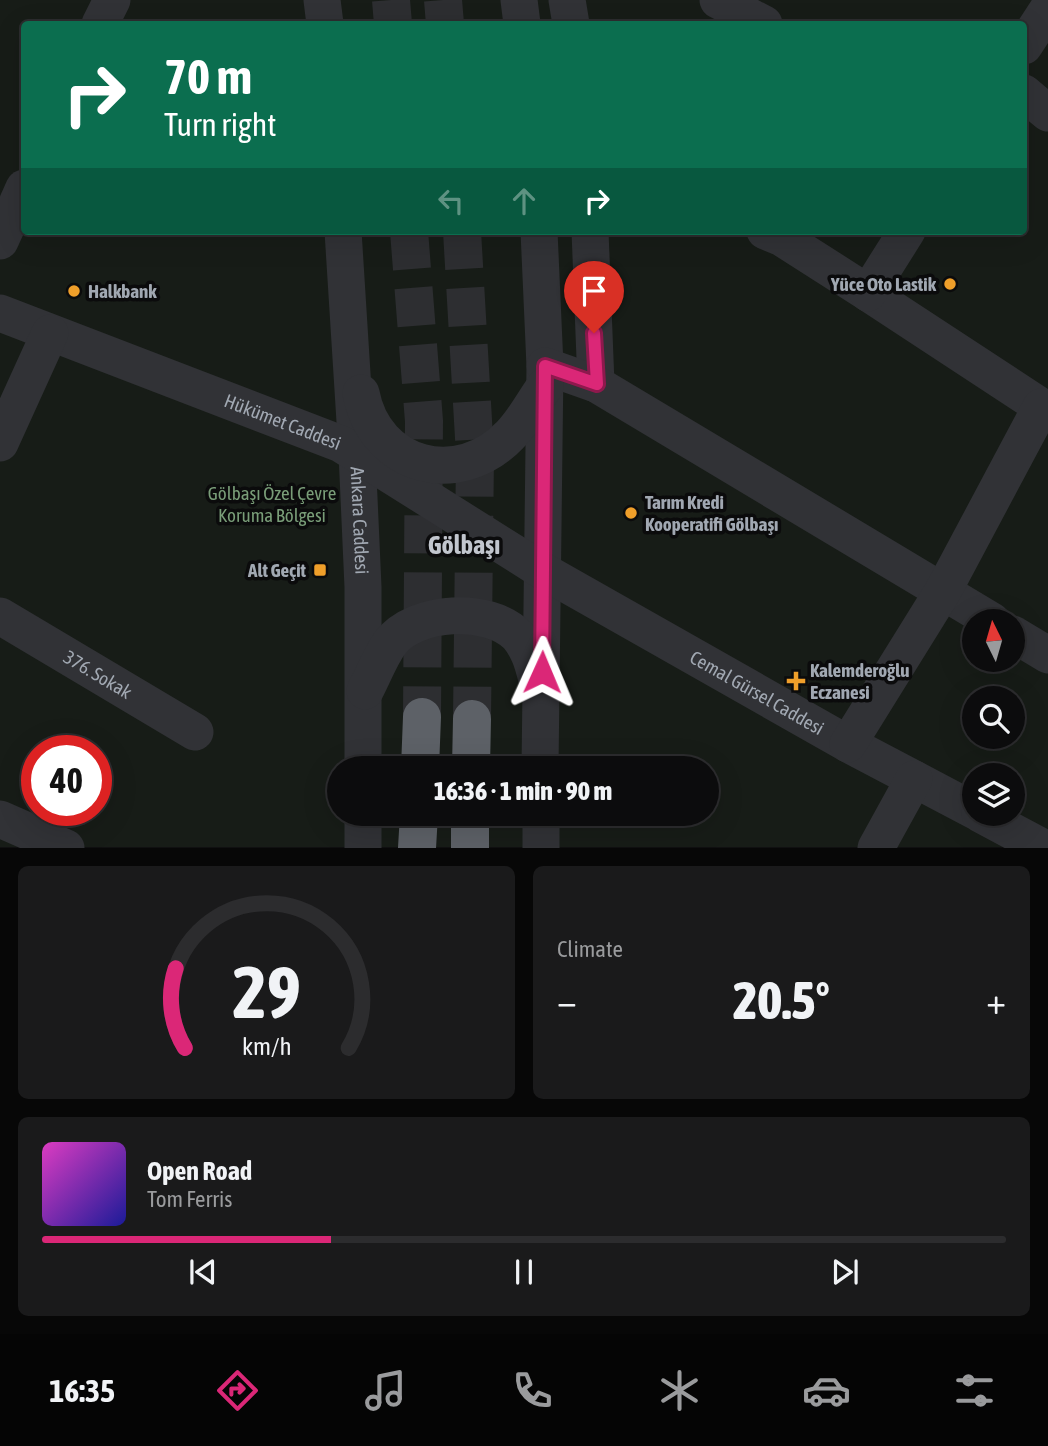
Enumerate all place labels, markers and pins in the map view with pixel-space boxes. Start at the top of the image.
pin [564,261,624,333]
place label: Yüce Oto Lastik [830,273,937,295]
marker: Yüce Oto Lastik [942,276,958,292]
place label: Halkbank [88,280,157,302]
marker: Halkbank [66,283,82,299]
place label: Tarım Kredi Kooperatifi Gölbaşı [645,491,779,535]
marker: Tarım Kredi Kooperatifi Gölbaşı [623,505,639,521]
place label: Alt Geçit [247,559,307,581]
marker: Alt Geçit [312,562,328,578]
place label: Kalemderoğlu Eczanesi [810,659,909,703]
marker: Kalemderoğlu Eczanesi [788,673,804,689]

